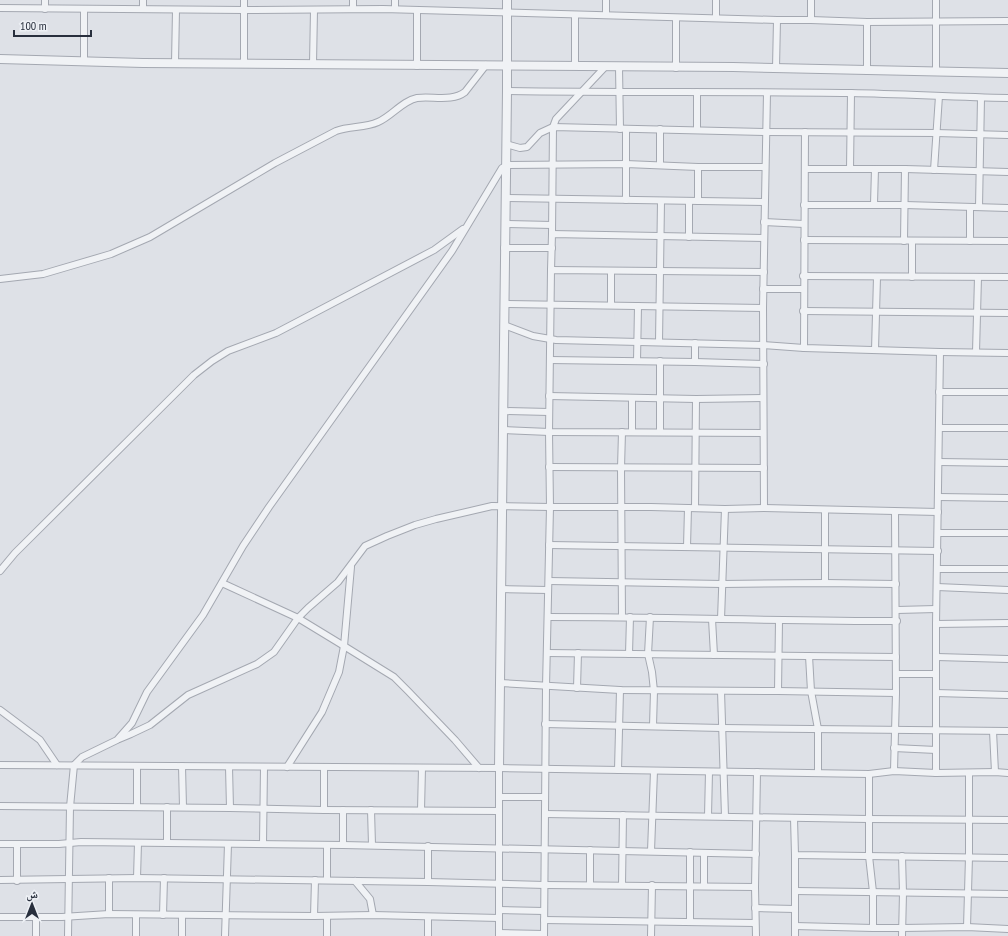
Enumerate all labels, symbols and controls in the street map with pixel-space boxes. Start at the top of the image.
scale bar [14,12,91,38]
text: 100 m [20,18,47,33]
north arrow [12,884,52,924]
text: ش [26,887,38,902]

